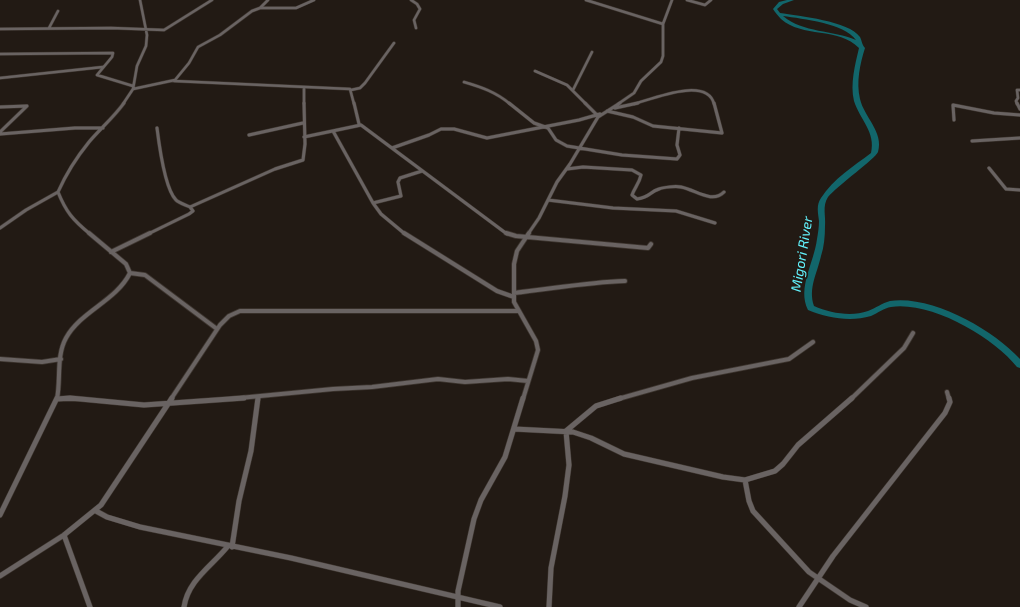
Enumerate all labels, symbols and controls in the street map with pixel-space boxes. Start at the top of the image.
water label: Migori River [788,215,816,293]

